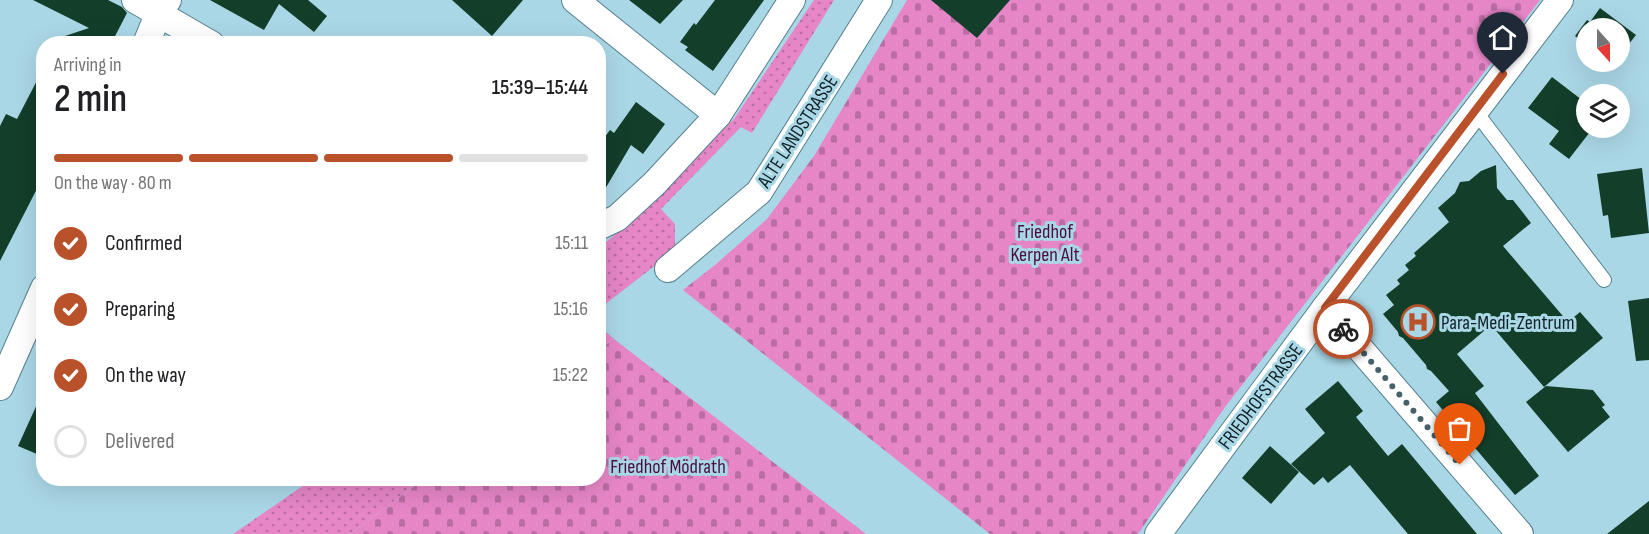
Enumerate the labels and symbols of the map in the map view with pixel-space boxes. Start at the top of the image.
pin [1477,12,1528,74]
north arrow [1576,18,1630,72]
street label: ALTE LANDSTRASSE [752,71,843,193]
park label: Friedhof Kerpen Alt [1010,220,1080,267]
courier [1313,299,1373,359]
hospital icon: Para-Medi-Zentrum [1400,304,1436,340]
place label: Para-Medi-Zentrum [1441,311,1575,335]
street label: FRIEDHOFSTRASSE [1213,339,1308,454]
pin [1434,403,1485,465]
park label: Friedhof Mödrath [610,455,726,479]

